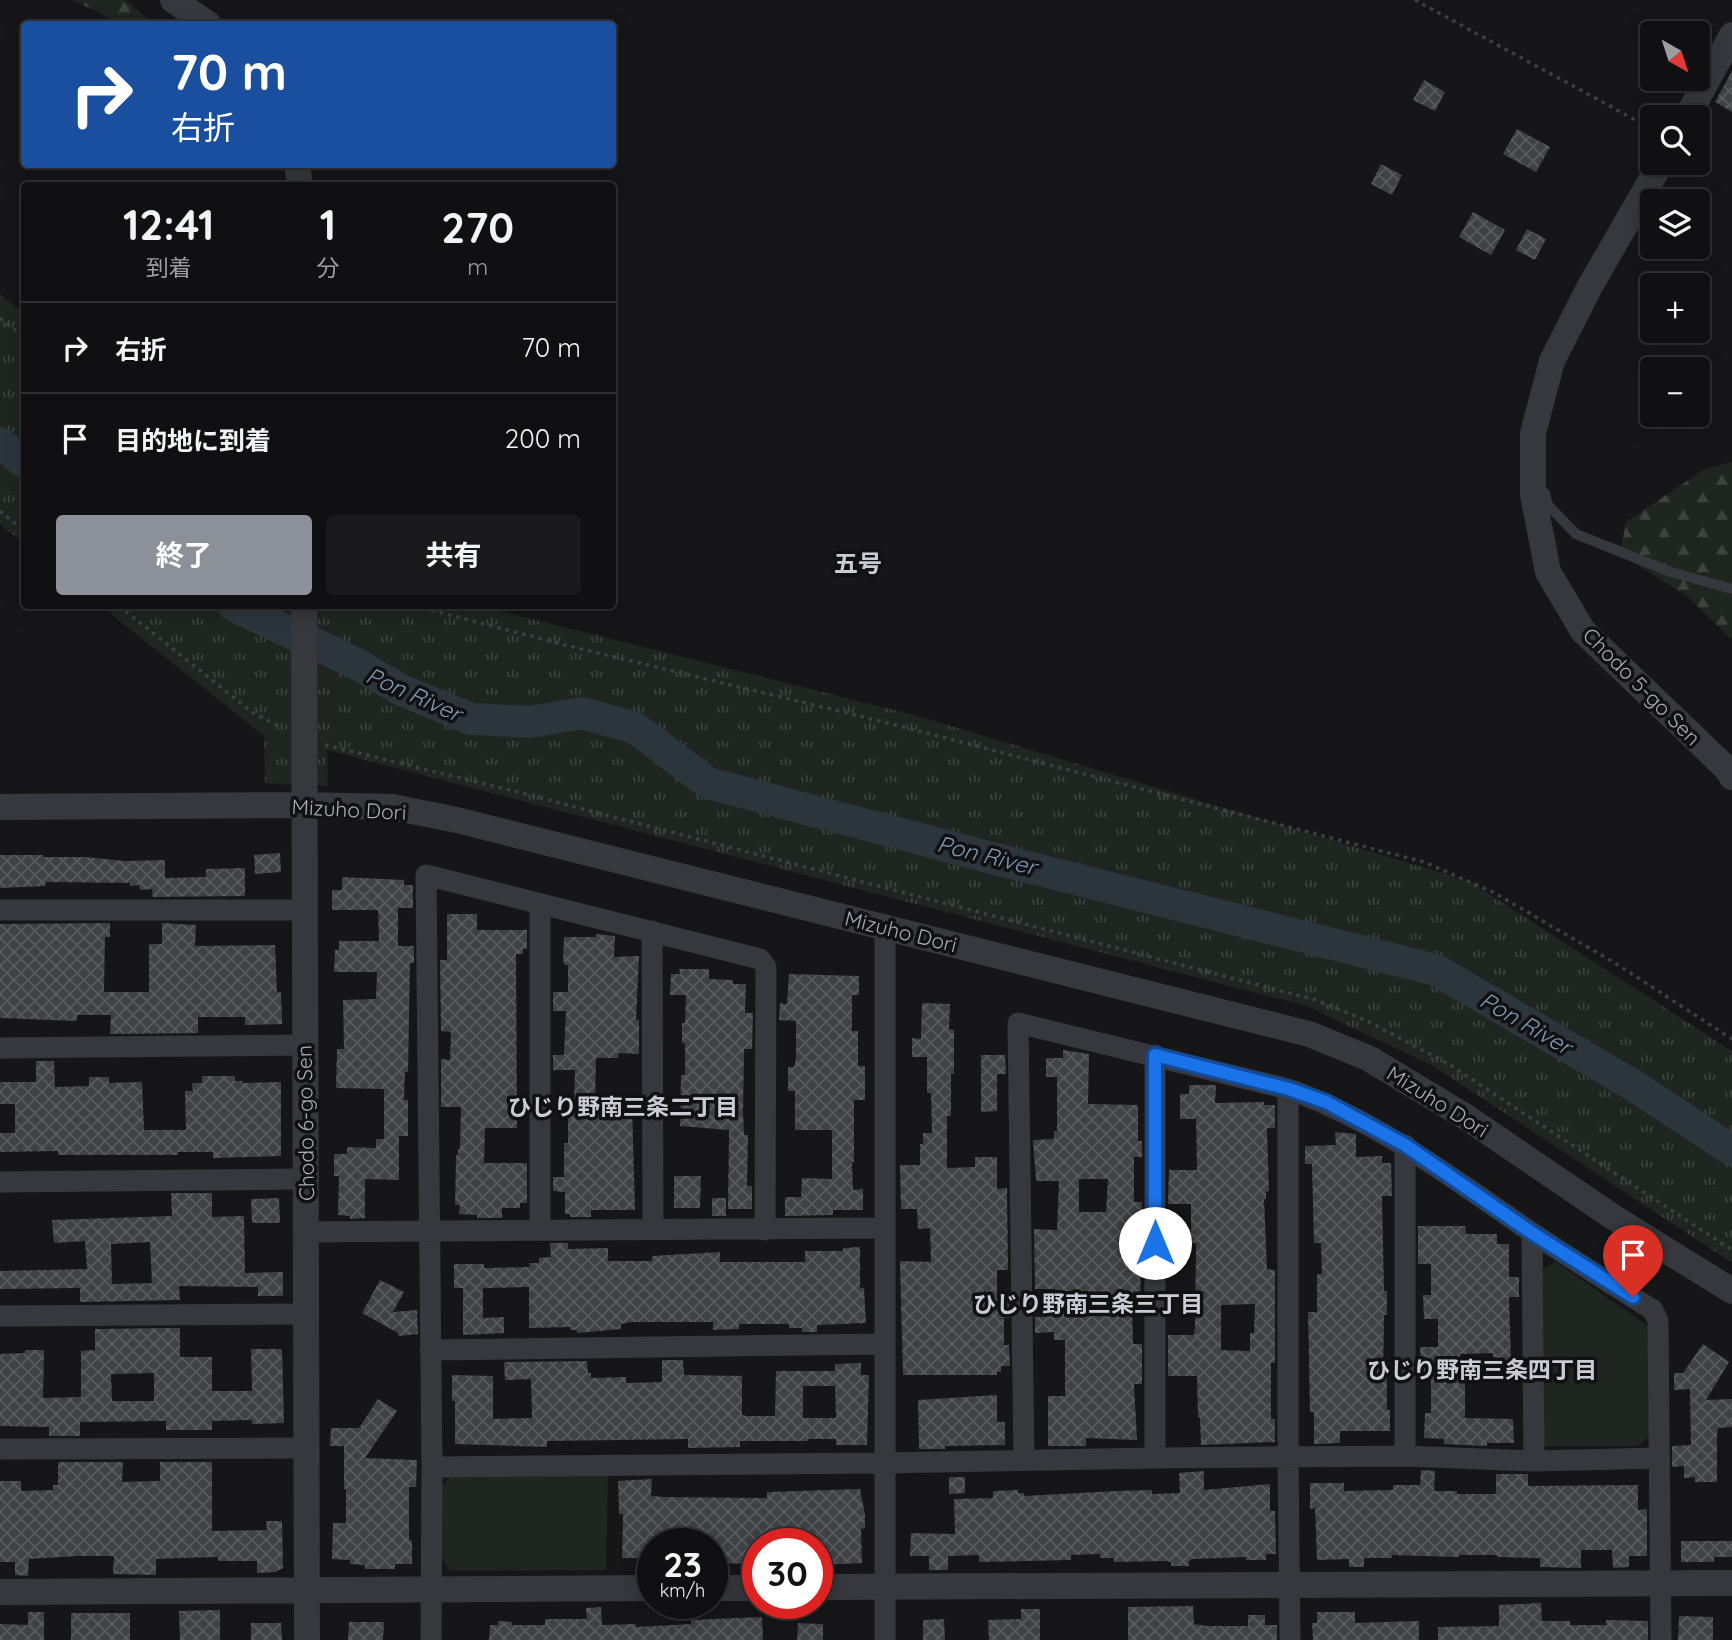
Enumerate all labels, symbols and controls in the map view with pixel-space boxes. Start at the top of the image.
north arrow [1640,21,1710,91]
map controls [1640,21,1710,427]
text: 70 m [171,41,287,102]
icon: right [56,49,147,140]
button: search [1640,105,1710,175]
text: 右折 [171,107,235,147]
button: layers [1640,189,1710,259]
text: 12:41 [123,198,214,251]
text: 1 [320,198,336,251]
text: 270 [441,201,514,254]
text: m [467,252,488,281]
text: 到着 [146,253,192,282]
text: 分 [316,253,339,282]
button: + [1640,273,1710,343]
icon: right [56,329,94,367]
text: 70 m [521,331,581,364]
text: 右折 [115,333,167,366]
button: − [1640,357,1710,427]
icon: arrive [56,420,94,458]
text: 200 m [505,422,581,455]
text: 目的地に到着 [115,424,271,457]
button: 終了 [56,515,312,595]
button: 共有 [326,515,581,595]
district label: 五号 [834,548,882,578]
street label: Chodo 5-go Sen [1578,622,1706,750]
water label: Pon River [362,660,469,729]
street label: Mizuho Dori [291,793,407,825]
water label: Pon River [934,829,1043,882]
street label: Mizuho Dori [842,905,960,957]
water label: Pon River [1475,985,1580,1062]
street label: Chodo 6-go Sen [291,1045,319,1201]
street label: Mizuho Dori [1382,1060,1494,1142]
district label: ひじり野南三条二丁目 [508,1092,738,1121]
position arrow [1118,1206,1192,1280]
pin [1603,1225,1663,1297]
icon: arrive [1614,1236,1652,1274]
district label: ひじり野南三条三丁目 [973,1289,1203,1318]
district label: ひじり野南三条四丁目 [1367,1355,1597,1384]
speed limit sign: 30 [742,1528,833,1619]
text: 23 [663,1542,702,1586]
text: km/h [660,1579,705,1602]

